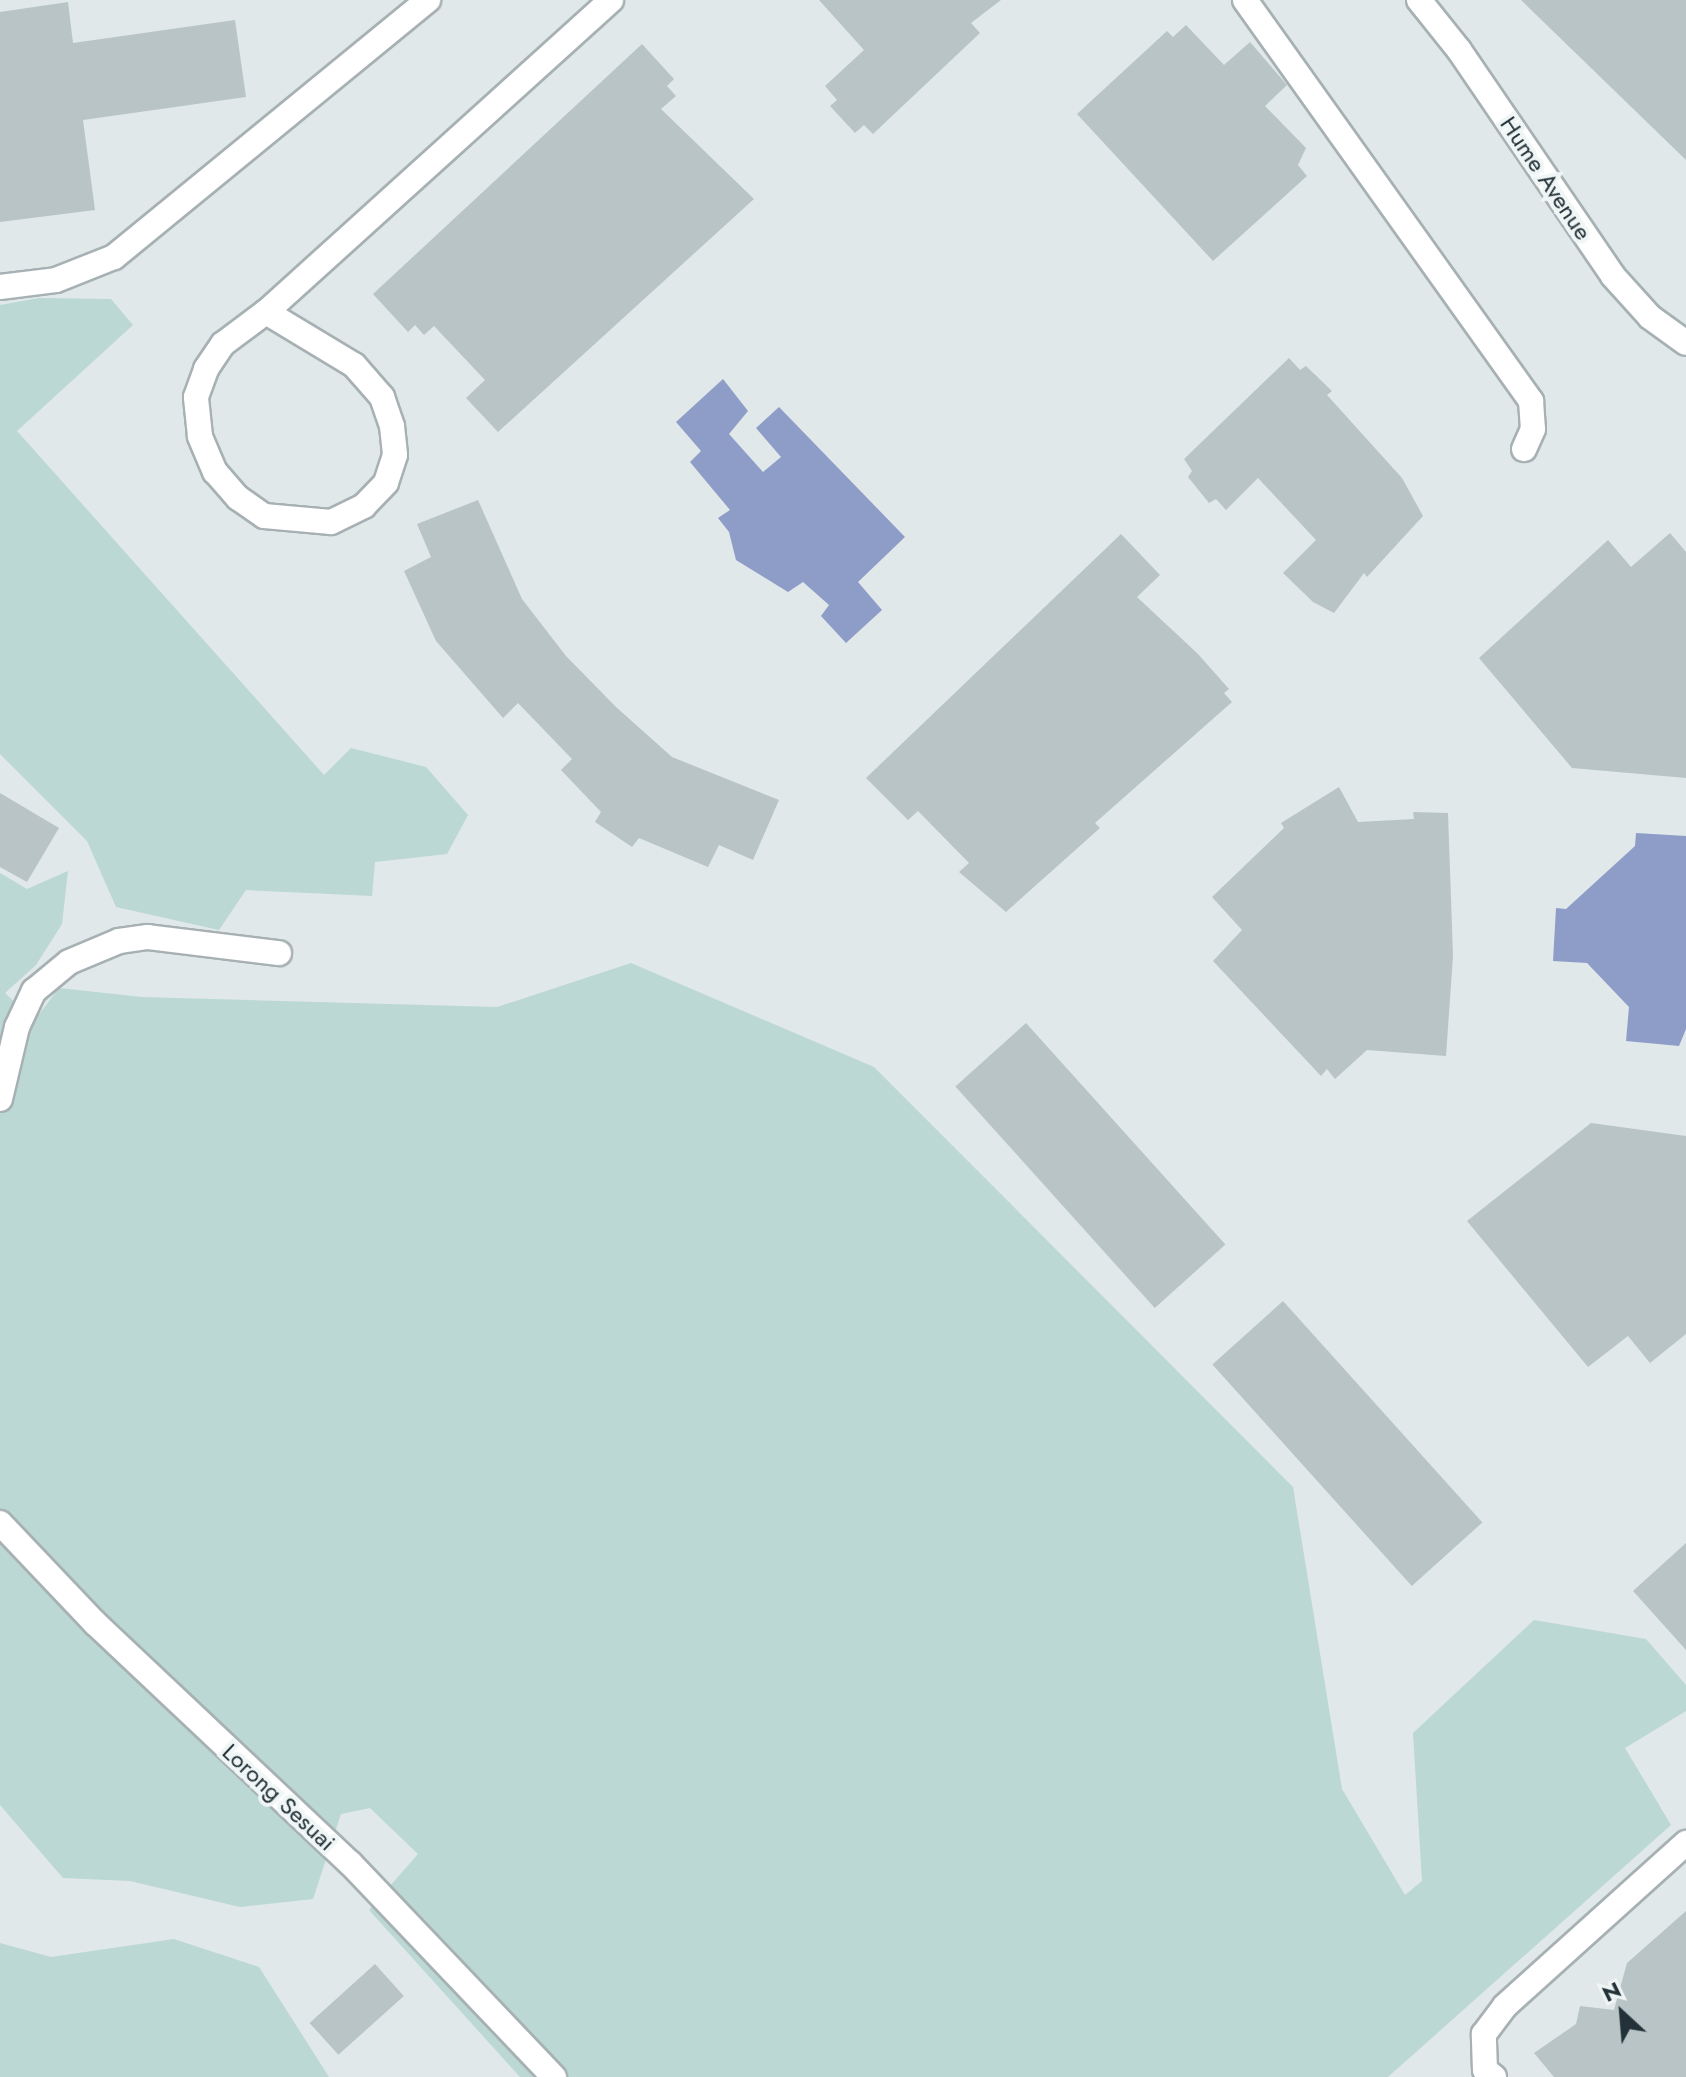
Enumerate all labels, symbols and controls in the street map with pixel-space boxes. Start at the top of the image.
street label: Hume Avenue [1494,111,1598,245]
street label: Lorong Sesuai [217,1737,341,1857]
north arrow [1582,1973,1662,2053]
text: N [1597,1973,1626,2010]

